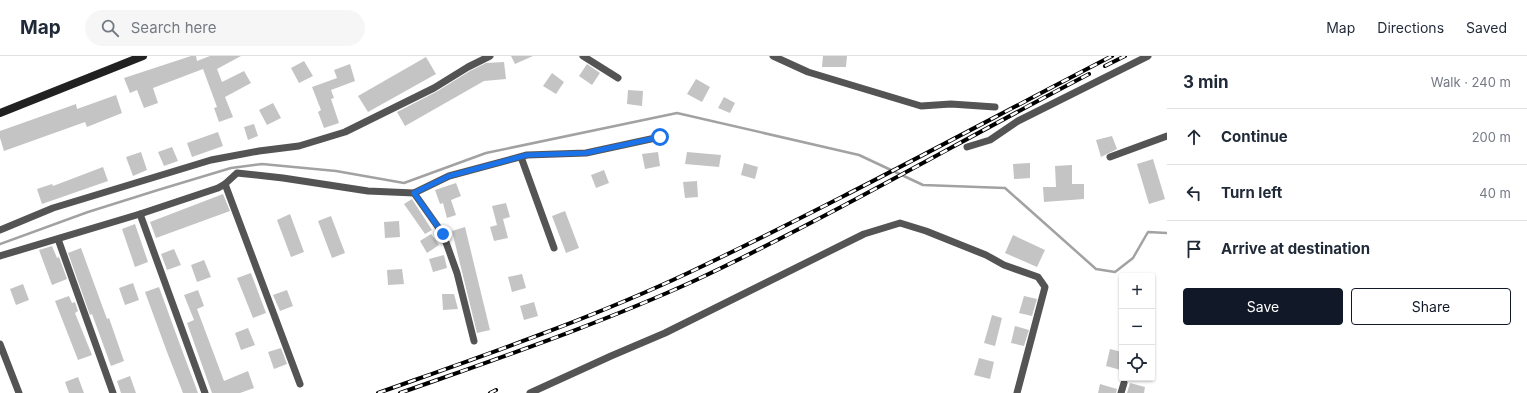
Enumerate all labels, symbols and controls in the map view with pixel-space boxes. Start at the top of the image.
search box [85,10,365,46]
text: Map [20,16,61,39]
icon: search [99,17,121,39]
text: Search here [131,18,216,37]
text: Map [1326,19,1355,36]
text: Directions [1377,19,1444,36]
text: Saved [1466,19,1507,36]
text: 3 min [1183,72,1229,92]
text: Walk · 240 m [1431,74,1511,90]
icon: ahead [1183,126,1205,148]
text: Continue [1221,127,1288,146]
route start [651,128,669,146]
text: 200 m [1472,129,1511,145]
icon: left [1183,182,1205,204]
text: Turn left [1221,183,1282,202]
text: 40 m [1479,185,1511,201]
route end [434,225,452,243]
icon: arrive [1183,238,1205,260]
text: Arrive at destination [1221,239,1370,258]
map controls [1119,273,1155,381]
button: + [1119,273,1155,309]
button: Save [1183,288,1343,325]
button: Share [1351,288,1511,325]
button: − [1119,309,1155,345]
button: locate [1119,345,1155,381]

